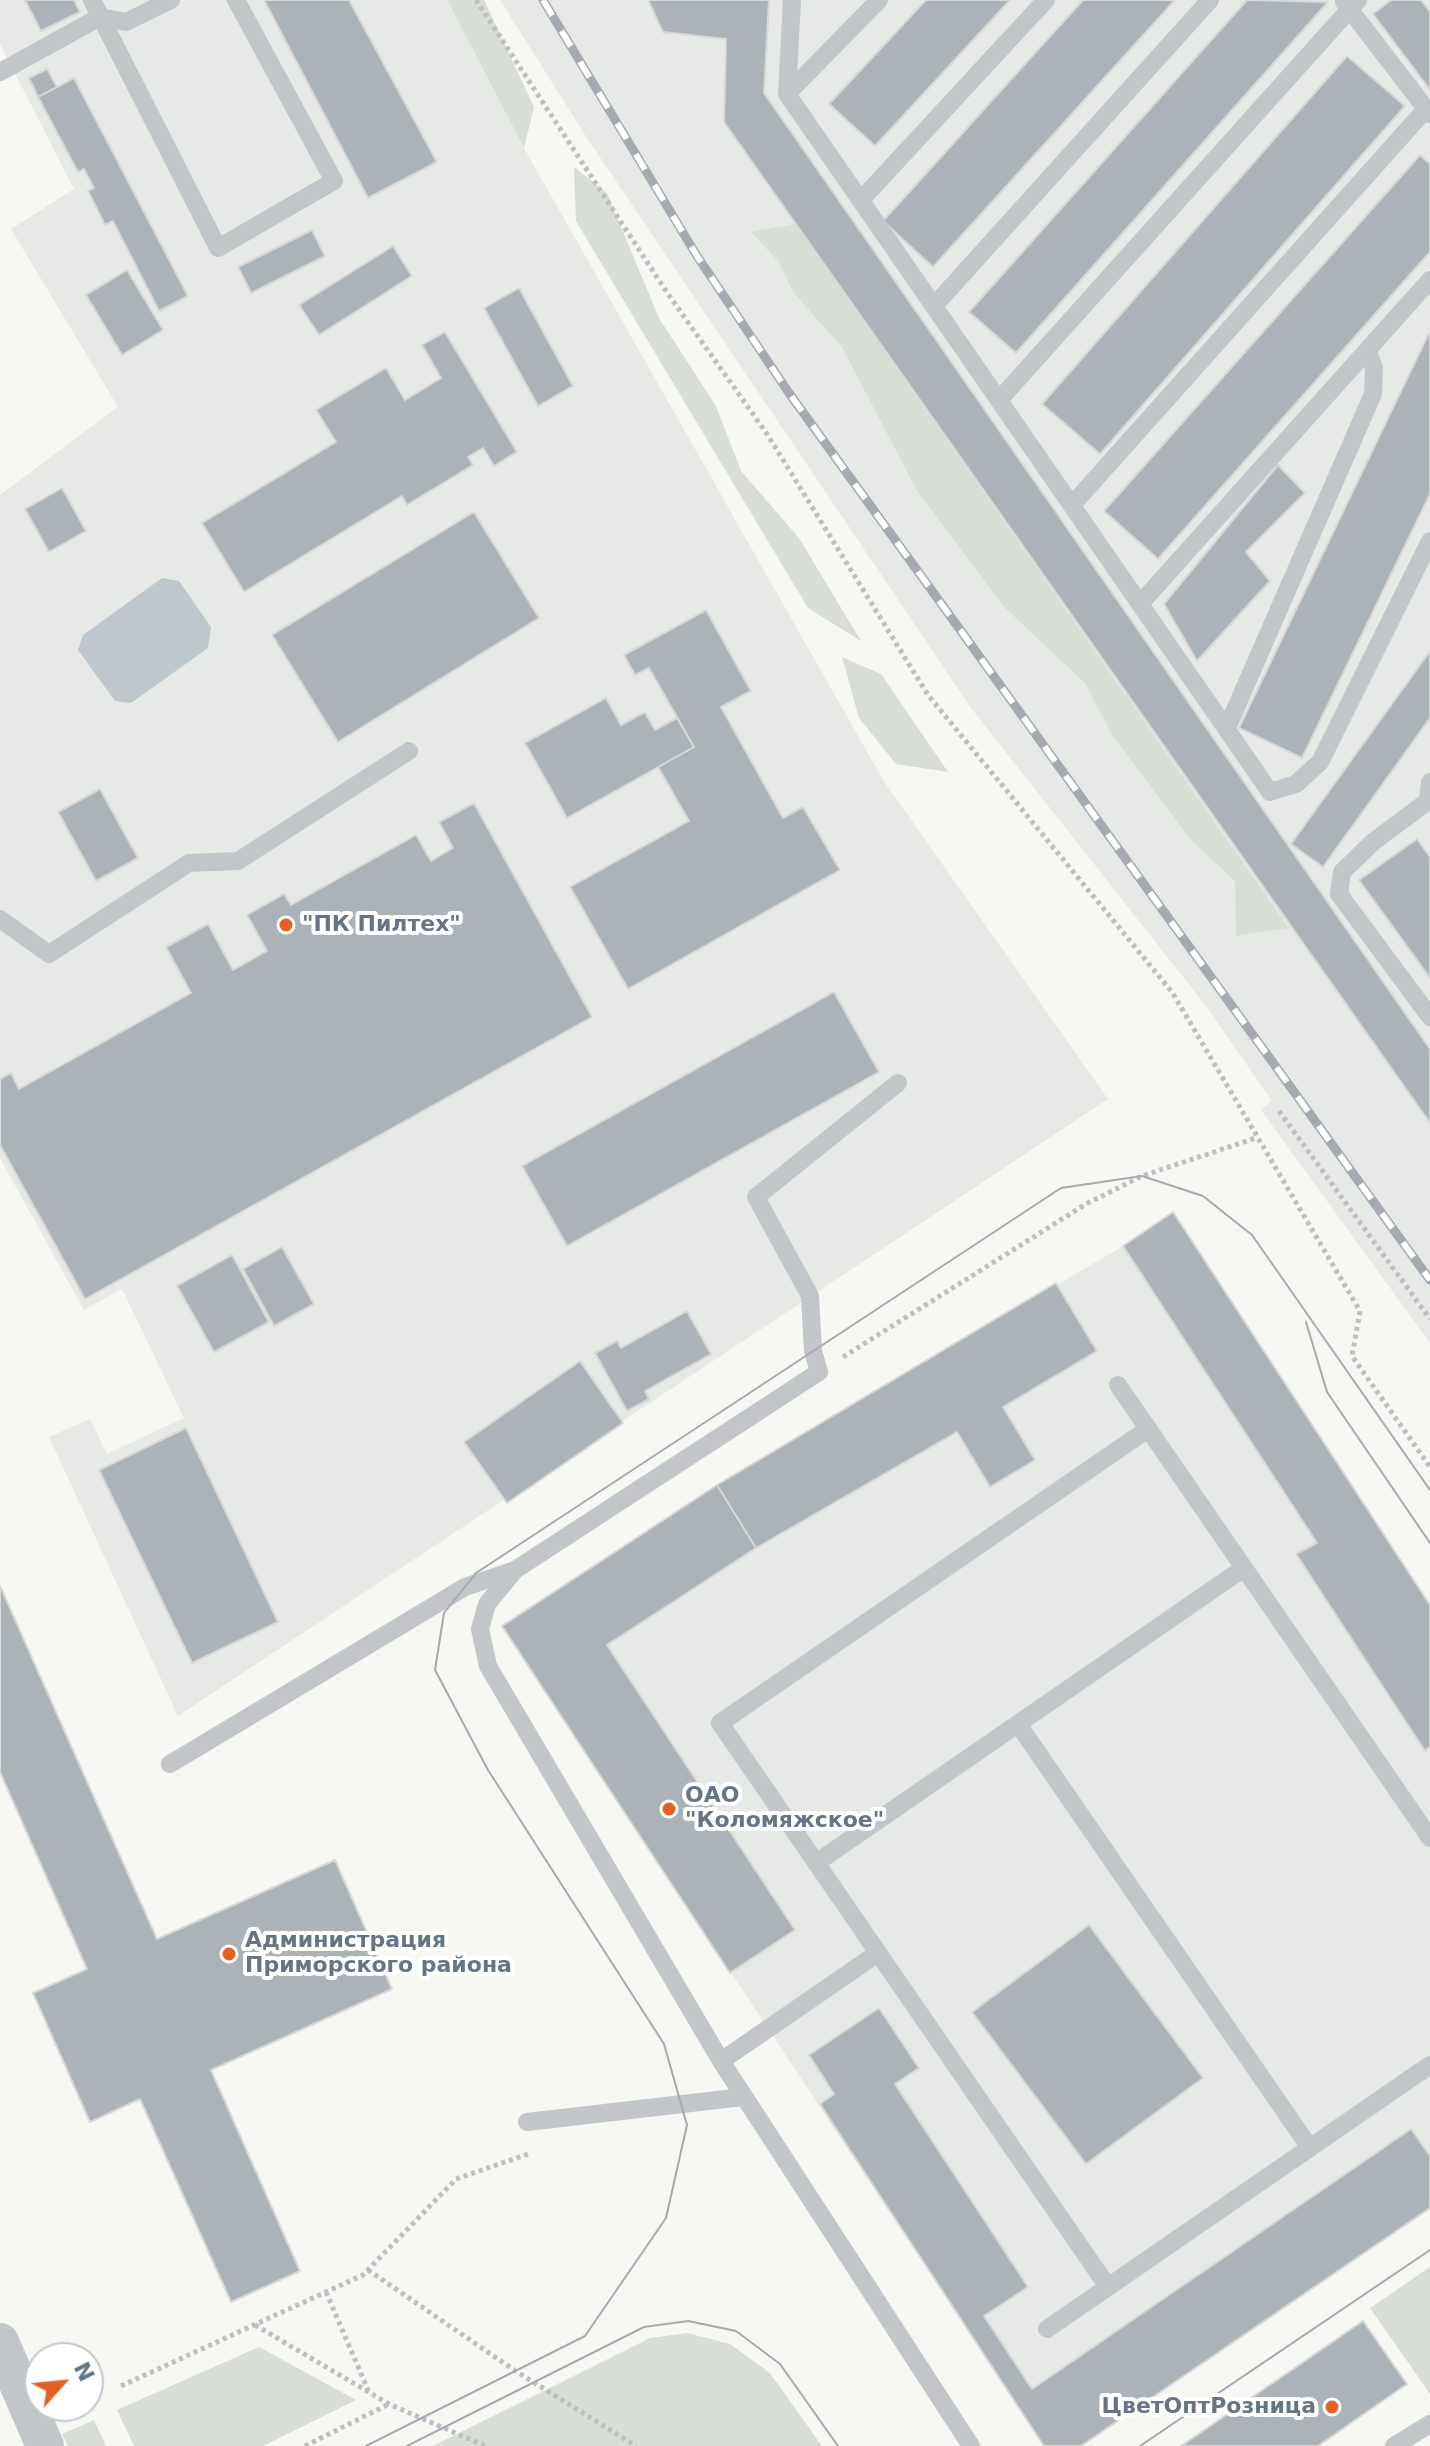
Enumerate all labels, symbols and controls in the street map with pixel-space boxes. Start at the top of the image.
place label: "ПК Пилтех" [302,912,461,938]
marker: "ПК Пилтех" [277,916,295,934]
place label: ОАО "Коломяжское" [685,1783,884,1834]
marker: ОАО "Коломяжское" [660,1800,678,1818]
place label: Администрация Приморского района [245,1928,512,1980]
marker: Администрация Приморского района [220,1945,238,1963]
north arrow [24,2342,104,2422]
text: N [69,2358,99,2386]
place label: ЦветОптРозница [1102,2394,1316,2420]
marker: ЦветОптРозница [1323,2398,1341,2416]

